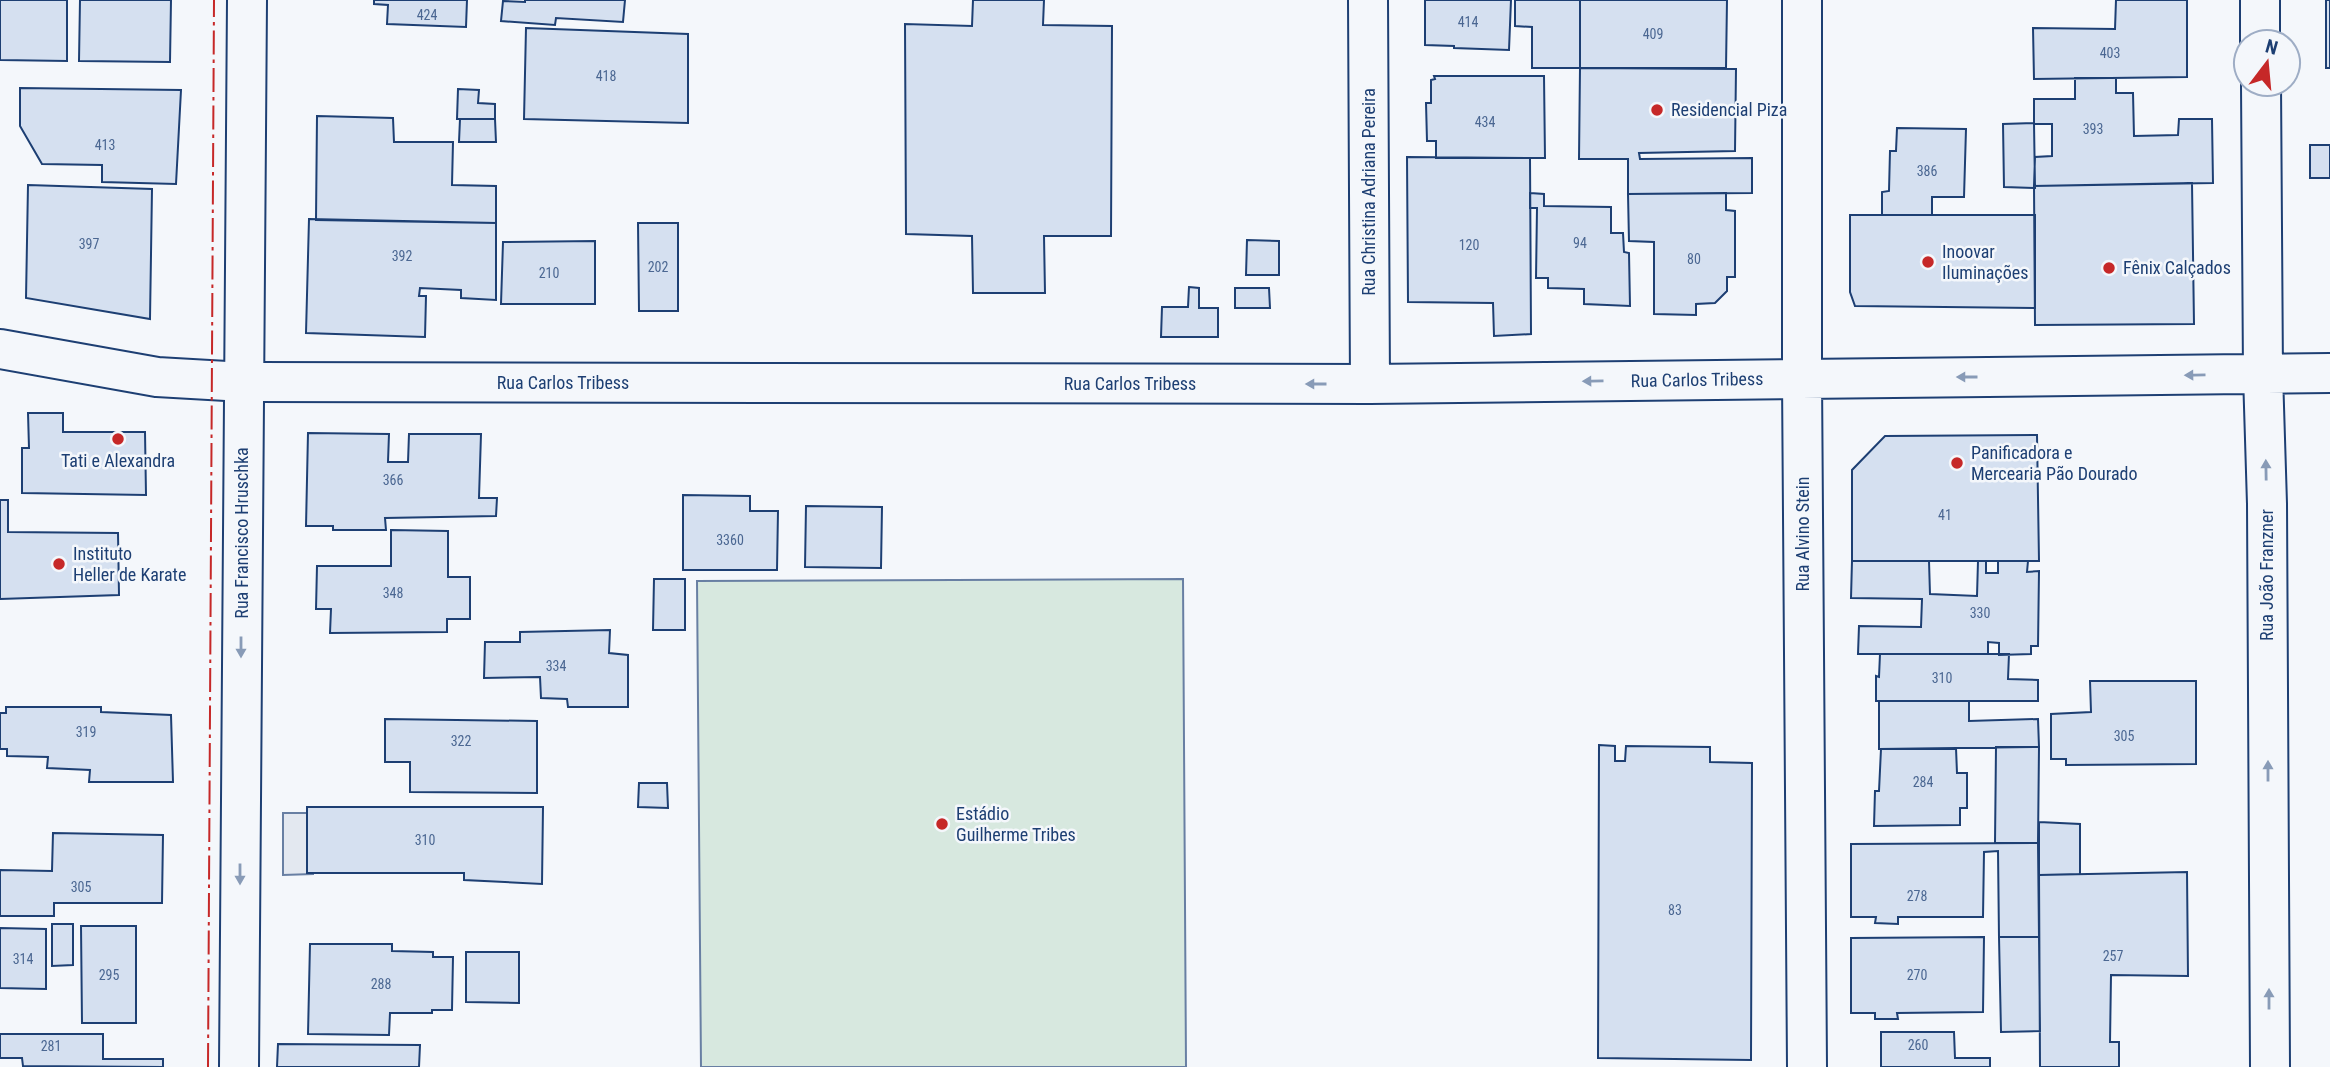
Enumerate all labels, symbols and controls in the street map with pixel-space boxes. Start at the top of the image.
house number: 424 [417,7,437,23]
house number: 414 [1458,14,1478,30]
house number: 409 [1643,26,1663,42]
north arrow [2232,28,2302,98]
text: N [2263,34,2280,60]
house number: 403 [2100,45,2120,61]
house number: 418 [596,68,616,84]
street label: Rua Christina Adriana Pereira [1358,88,1379,296]
place label: Residencial Piza [1671,99,1787,120]
marker: Residencial Piza [1649,102,1665,118]
house number: 434 [1475,114,1495,130]
house number: 393 [2083,121,2103,137]
house number: 413 [95,137,115,153]
house number: 386 [1917,163,1937,179]
house number: 94 [1573,235,1587,251]
house number: 397 [79,236,99,252]
house number: 120 [1459,237,1479,253]
place label: Inoovar Iluminações [1942,241,2028,283]
house number: 392 [392,248,412,264]
house number: 80 [1687,251,1701,267]
marker: Inoovar Iluminações [1920,254,1936,270]
place label: Fênix Calçados [2123,257,2231,278]
house number: 202 [648,259,668,275]
marker: Fênix Calçados [2101,260,2117,276]
house number: 210 [539,265,559,281]
street label: Rua Carlos Tribess [1631,368,1763,391]
one-way arrow [2184,370,2206,381]
one-way arrow [1956,371,1978,383]
street label: Rua Carlos Tribess [497,372,629,393]
street label: Rua Carlos Tribess [1064,373,1196,394]
one-way arrow [1582,375,1604,387]
one-way arrow [1305,378,1327,390]
marker: Tati e Alexandra [110,431,126,447]
place label: Panificadora e Mercearia Pão Dourado [1971,442,2138,484]
street label: Rua Francisco Hruschka [231,447,252,619]
place label: Tati e Alexandra [61,450,175,471]
marker: Panificadora e Mercearia Pão Dourado [1949,455,1965,471]
one-way arrow [2260,459,2272,481]
house number: 366 [383,472,403,488]
street label: Rua Alvino Stein [1792,476,1813,592]
house number: 41 [1938,507,1952,523]
street label: Rua João Franzner [2256,509,2277,641]
house number: 3360 [716,532,744,548]
place label: Instituto Heller de Karate [73,543,186,585]
marker: Instituto Heller de Karate [51,556,67,572]
house number: 348 [383,585,403,601]
house number: 330 [1970,605,1990,621]
one-way arrow [235,636,247,658]
house number: 334 [546,658,566,674]
house number: 310 [1932,670,1952,686]
house number: 319 [76,724,96,740]
house number: 305 [2114,728,2134,744]
house number: 322 [451,733,471,749]
one-way arrow [2262,760,2274,782]
house number: 284 [1913,774,1933,790]
place label: Estádio Guilherme Tribes [956,803,1076,845]
marker: Estádio Guilherme Tribes [934,816,950,832]
house number: 310 [415,832,435,848]
one-way arrow [234,863,246,885]
house number: 305 [71,879,91,895]
house number: 278 [1907,888,1927,904]
house number: 83 [1668,902,1682,918]
house number: 257 [2103,948,2123,964]
house number: 314 [13,951,33,967]
house number: 295 [99,967,119,983]
house number: 270 [1907,967,1927,983]
house number: 288 [371,976,391,992]
one-way arrow [2263,988,2275,1010]
house number: 260 [1908,1037,1928,1053]
house number: 281 [41,1038,61,1054]

